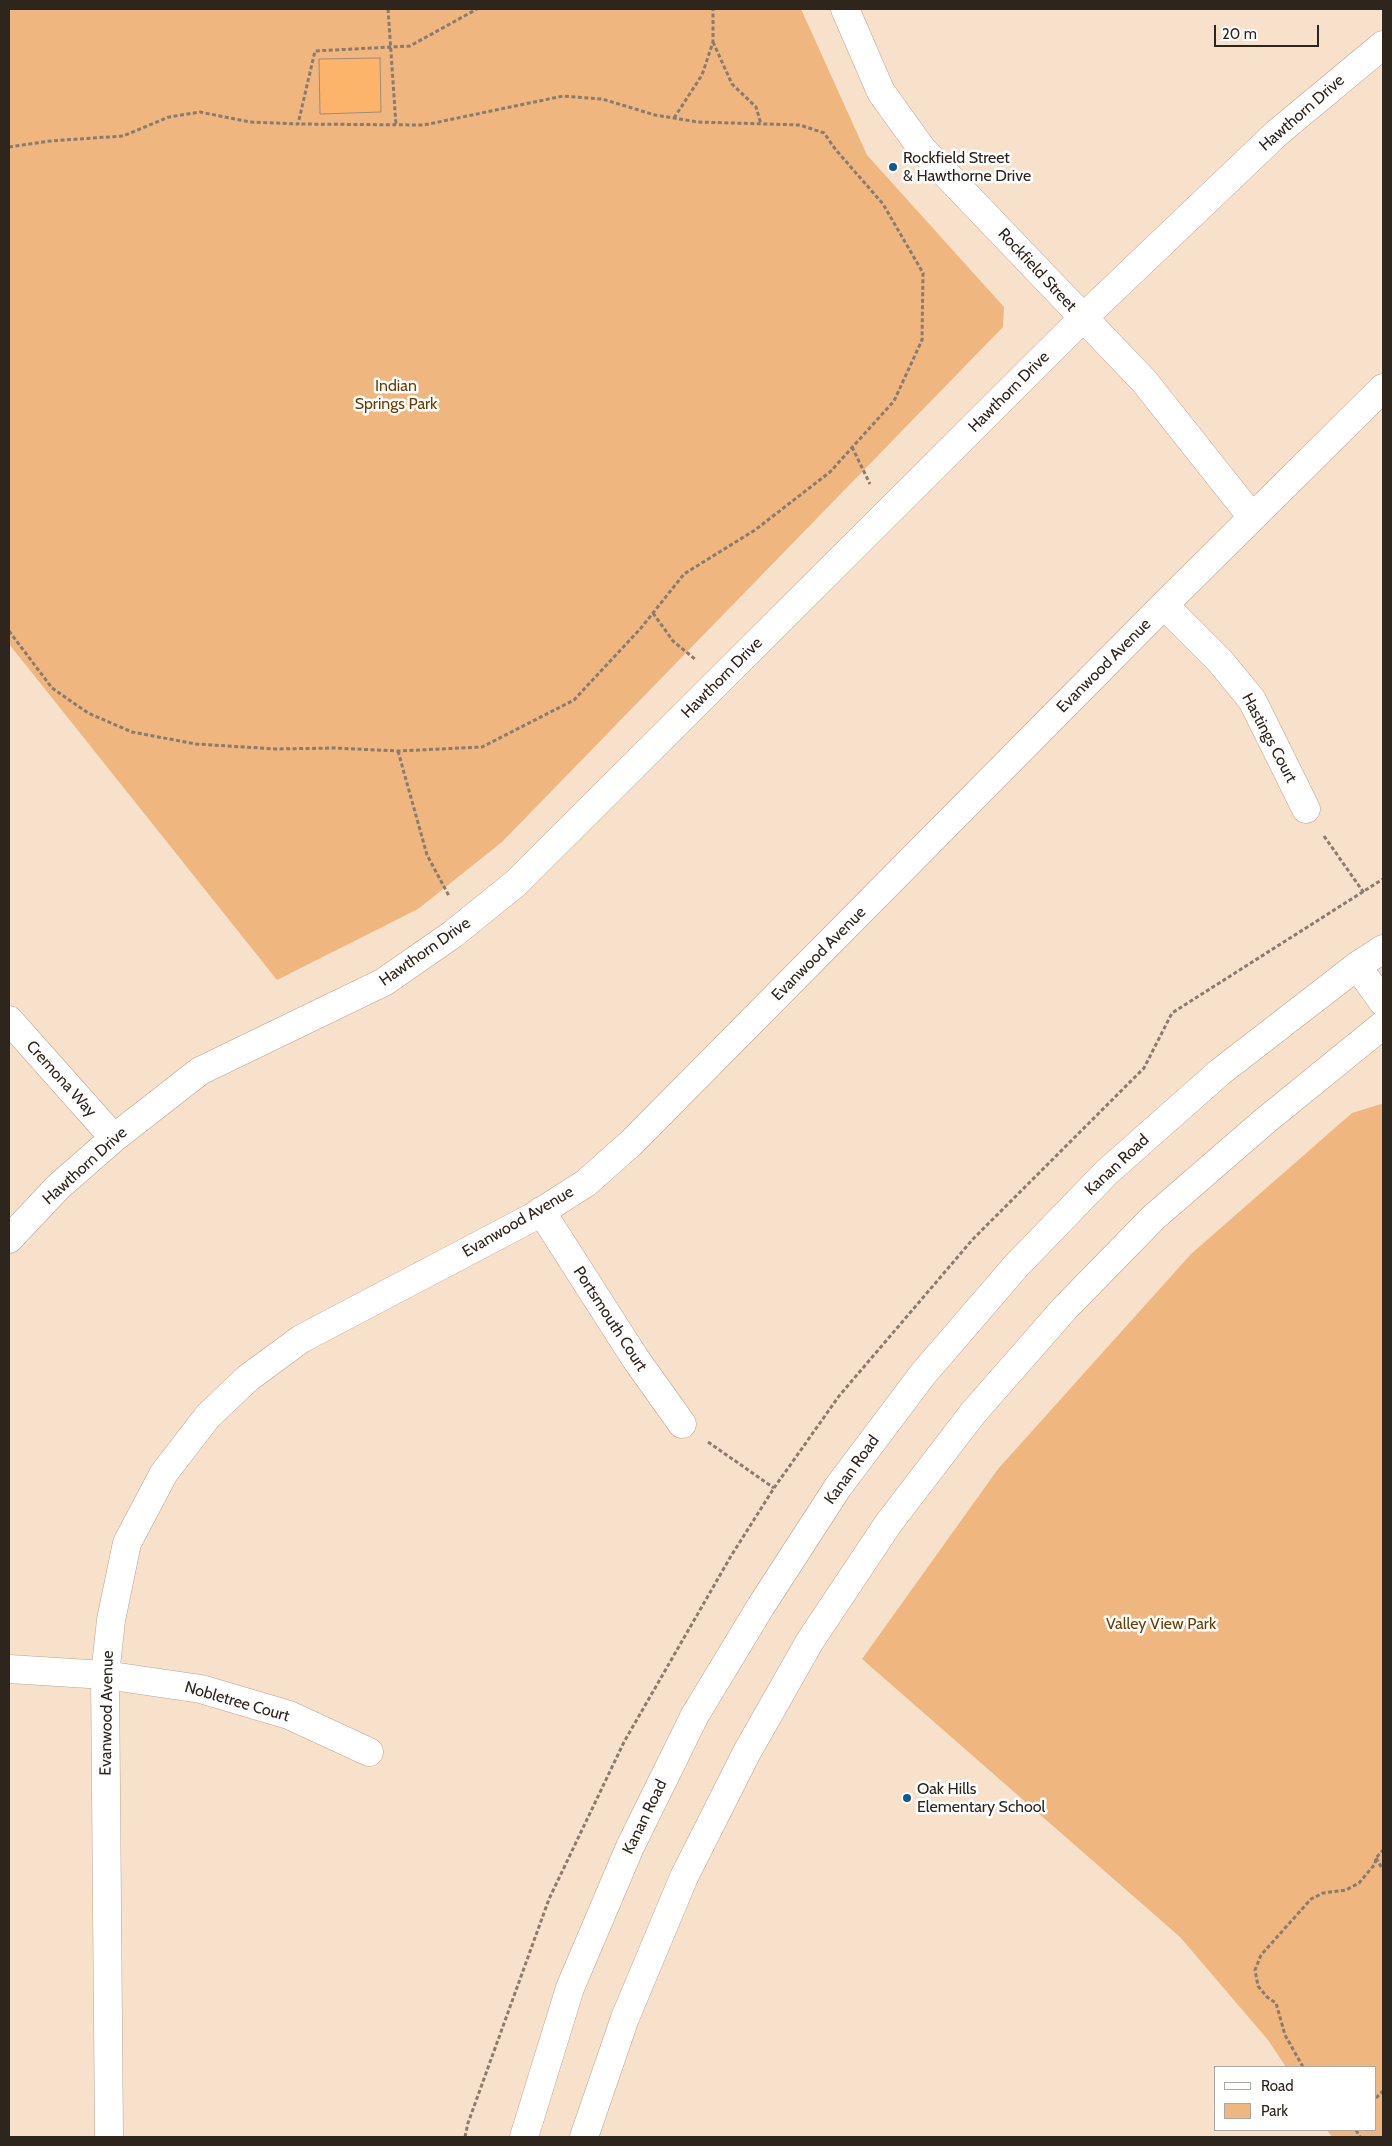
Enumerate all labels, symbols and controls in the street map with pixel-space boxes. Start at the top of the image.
scale bar [1217,15,1322,47]
text: 20 m [1222,25,1257,43]
street label: Hawthorn Drive [1255,71,1349,155]
place label: Rockfield Street & Hawthorne Drive [903,148,1031,186]
marker: Rockfield Street & Hawthorne Drive [887,161,899,173]
street label: Rockfield Street [994,224,1080,316]
street label: Hawthorn Drive [965,348,1053,436]
park label: Indian Springs Park [355,376,437,414]
street label: Evanwood Avenue [1053,615,1155,717]
street label: Hawthorn Drive [678,634,766,722]
street label: Hastings Court [1237,690,1301,786]
street label: Evanwood Avenue [768,903,870,1005]
street label: Hawthorn Drive [376,914,474,990]
street label: Cremona Way [22,1037,100,1121]
street label: Hawthorn Drive [39,1123,131,1209]
street label: Kanan Road [1081,1130,1153,1200]
street label: Evanwood Avenue [459,1182,577,1262]
street label: Portsmouth Court [569,1263,651,1375]
street label: Kanan Road [821,1432,883,1508]
park label: Valley View Park [1106,1614,1216,1634]
street label: Evanwood Avenue [96,1650,118,1776]
street label: Nobletree Court [182,1678,292,1726]
street label: Kanan Road [619,1777,671,1857]
place label: Oak Hills Elementary School [917,1779,1045,1817]
marker: Oak Hills Elementary School [901,1792,913,1804]
legend [1214,2066,1377,2131]
text: Road [1261,2077,1294,2095]
text: Park [1261,2102,1288,2120]

